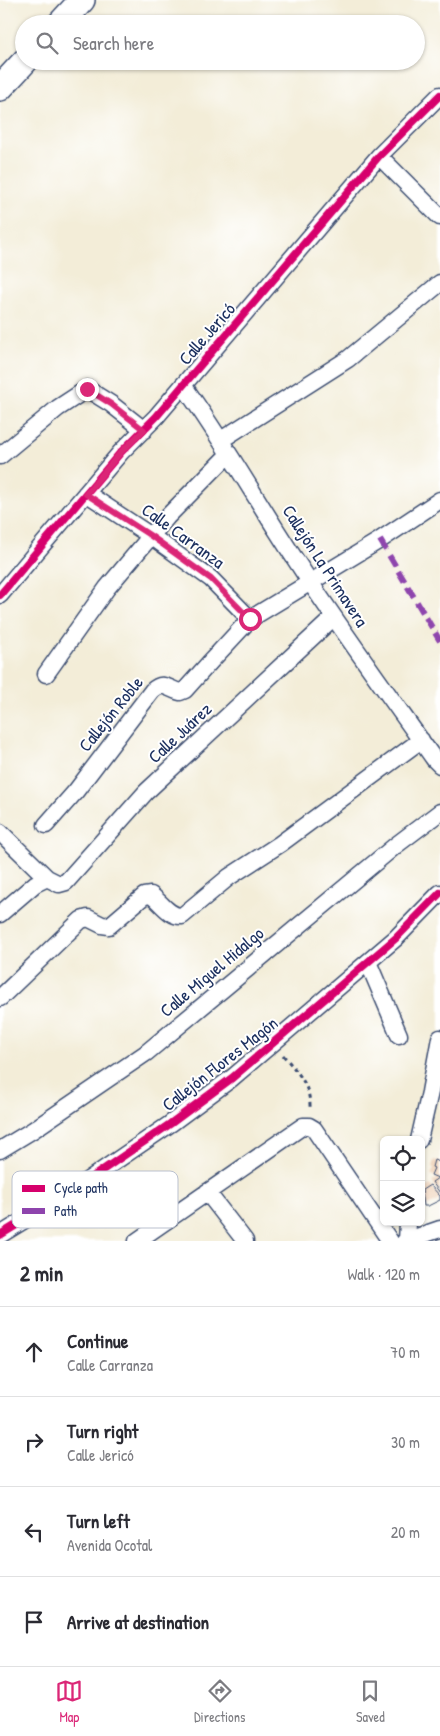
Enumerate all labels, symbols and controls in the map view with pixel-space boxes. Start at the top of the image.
search box [15,15,425,70]
icon: search [33,29,61,57]
text: Search here [73,30,154,56]
street label: Calle Jericó [173,297,241,370]
route end [76,378,99,401]
street label: Calle Carranza [137,497,230,574]
street label: Callejón La Primavera [277,500,374,632]
route start [239,608,262,631]
street label: Callejón Roble [72,671,149,757]
street label: Calle Juárez [142,696,217,769]
street label: Calle Miguel Hidalgo [154,921,269,1023]
street label: Callejón Flores Magón [157,1010,283,1117]
map controls [380,1136,425,1226]
button: locate [380,1136,425,1181]
legend [12,1171,178,1228]
text: Cycle path [54,1178,108,1198]
button: layers [380,1181,425,1226]
text: Path [54,1201,77,1220]
text: 2 min [20,1259,63,1288]
text: Walk · 120 m [347,1263,420,1285]
text: Continue [67,1328,128,1354]
icon: ahead [20,1338,48,1366]
text: 70 m [390,1341,420,1363]
text: Calle Carranza [67,1354,153,1376]
text: Turn right [67,1418,138,1444]
icon: right [20,1428,48,1456]
text: 30 m [391,1431,420,1453]
text: Calle Jericó [67,1444,134,1466]
text: Turn left [67,1508,130,1534]
icon: left [20,1518,48,1546]
text: 20 m [391,1521,420,1543]
text: Avenida Ocotal [67,1534,152,1556]
icon: arrive [20,1608,48,1636]
text: Arrive at destination [67,1609,209,1635]
tab: Map [55,1677,83,1726]
tab: Directions [194,1677,245,1726]
tab: Saved [356,1677,385,1726]

